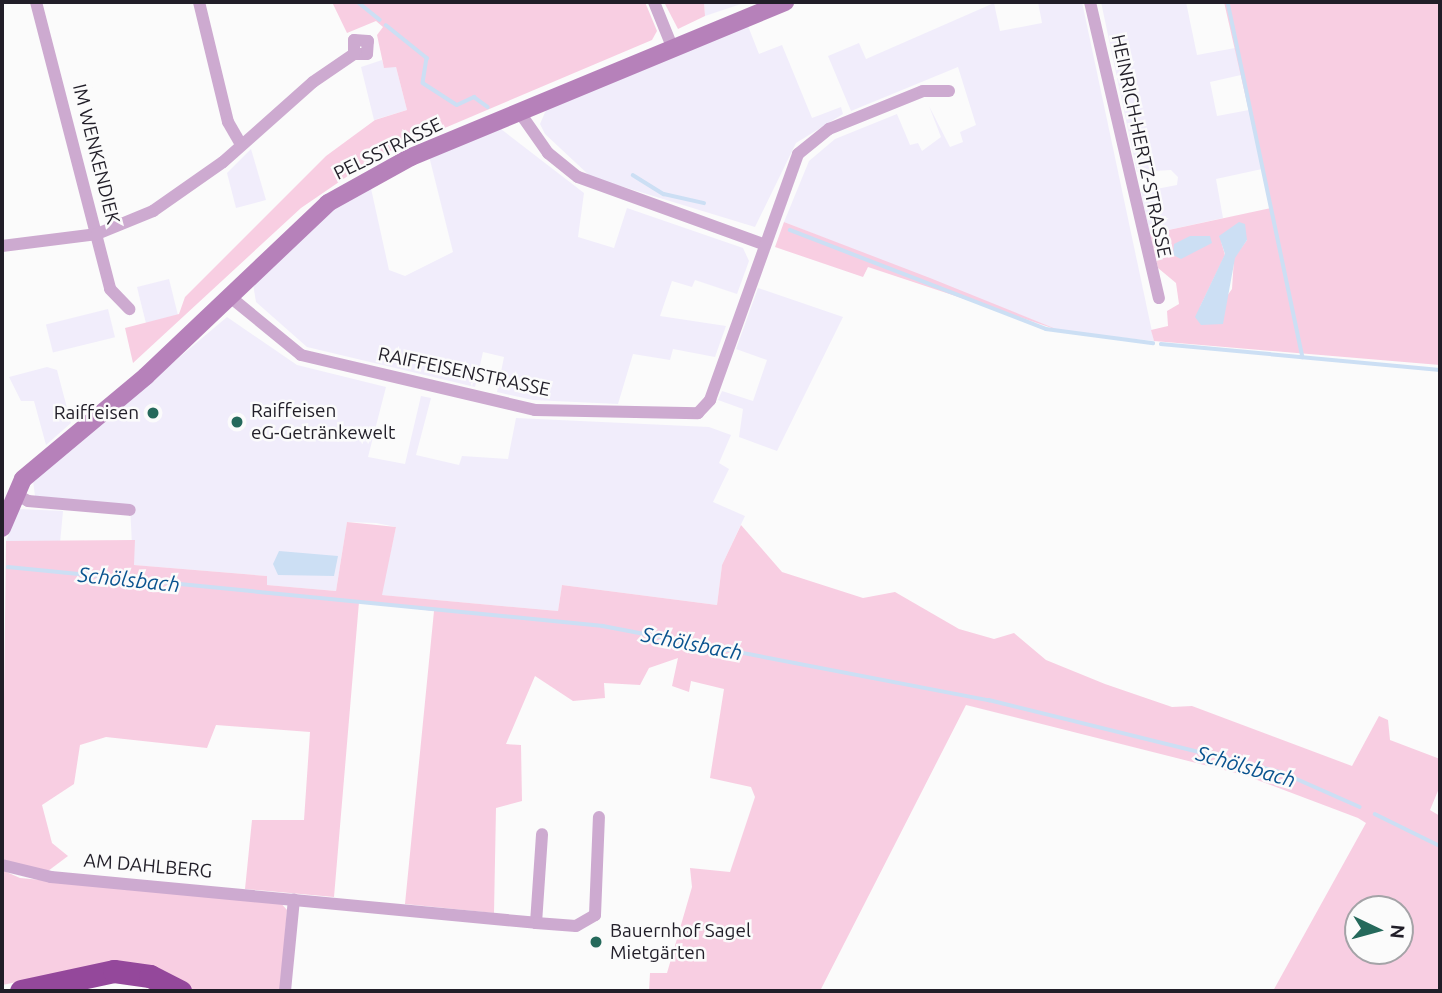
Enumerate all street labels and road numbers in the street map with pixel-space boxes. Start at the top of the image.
street label: HEINRICH-HERTZ-STRASSE [1106,32,1176,260]
street label: IM WENKENDIEK [68,81,124,227]
street label: PELSSTRASSE [330,113,446,185]
street label: RAIFFEISENSTRASSE [376,343,552,401]
street label: AM DAHLBERG [83,849,213,883]

